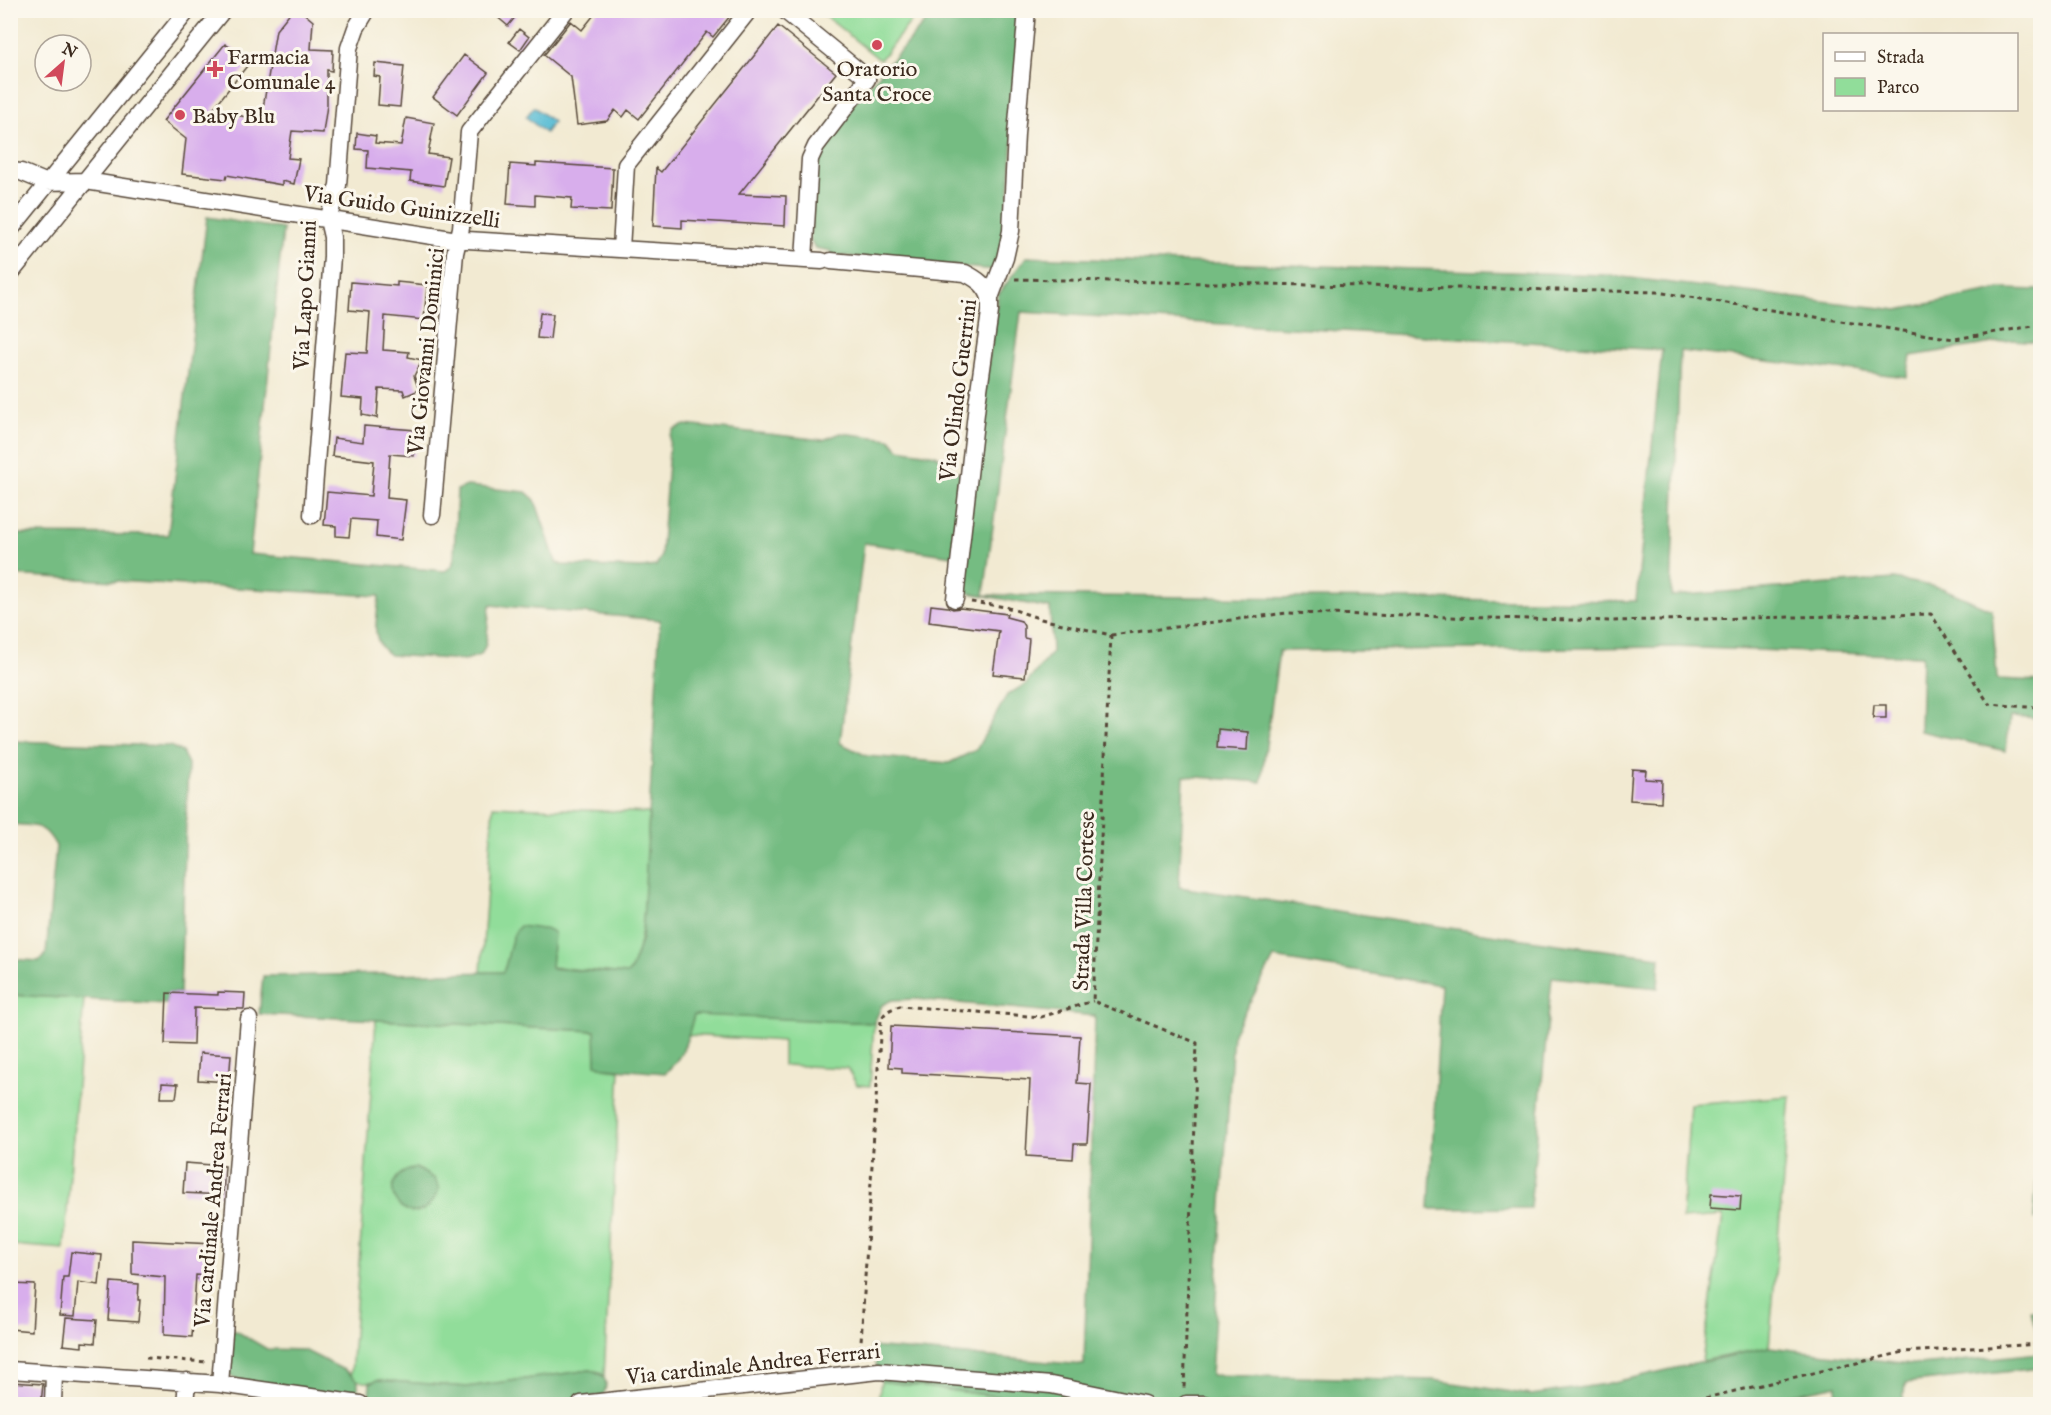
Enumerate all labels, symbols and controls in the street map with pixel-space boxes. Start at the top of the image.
north arrow [33,33,93,93]
legend [1823,33,2018,111]
marker: Oratorio Santa Croce [870,38,884,52]
text: N [57,39,80,64]
place label: Farmacia Comunale 4 [227,44,336,97]
text: Strada [1877,47,1924,70]
place label: Oratorio Santa Croce [822,56,932,109]
marker: Farmacia Comunale 4 [208,62,222,76]
text: Parco [1877,77,1919,100]
place label: Baby Blu [192,103,275,131]
marker: Baby Blu [173,108,187,122]
street label: Via Guido Guinizzelli [301,180,502,236]
street label: Via Lapo Gianni [288,219,324,372]
street label: Via Giovanni Dominici [402,246,452,457]
street label: Via Olindo Guerrini [934,297,984,484]
street label: Strada Villa Cortese [1068,811,1102,992]
street label: Via cardinale Andrea Ferrari [189,1072,239,1330]
street label: Via cardinale Andrea Ferrari [624,1338,882,1392]

